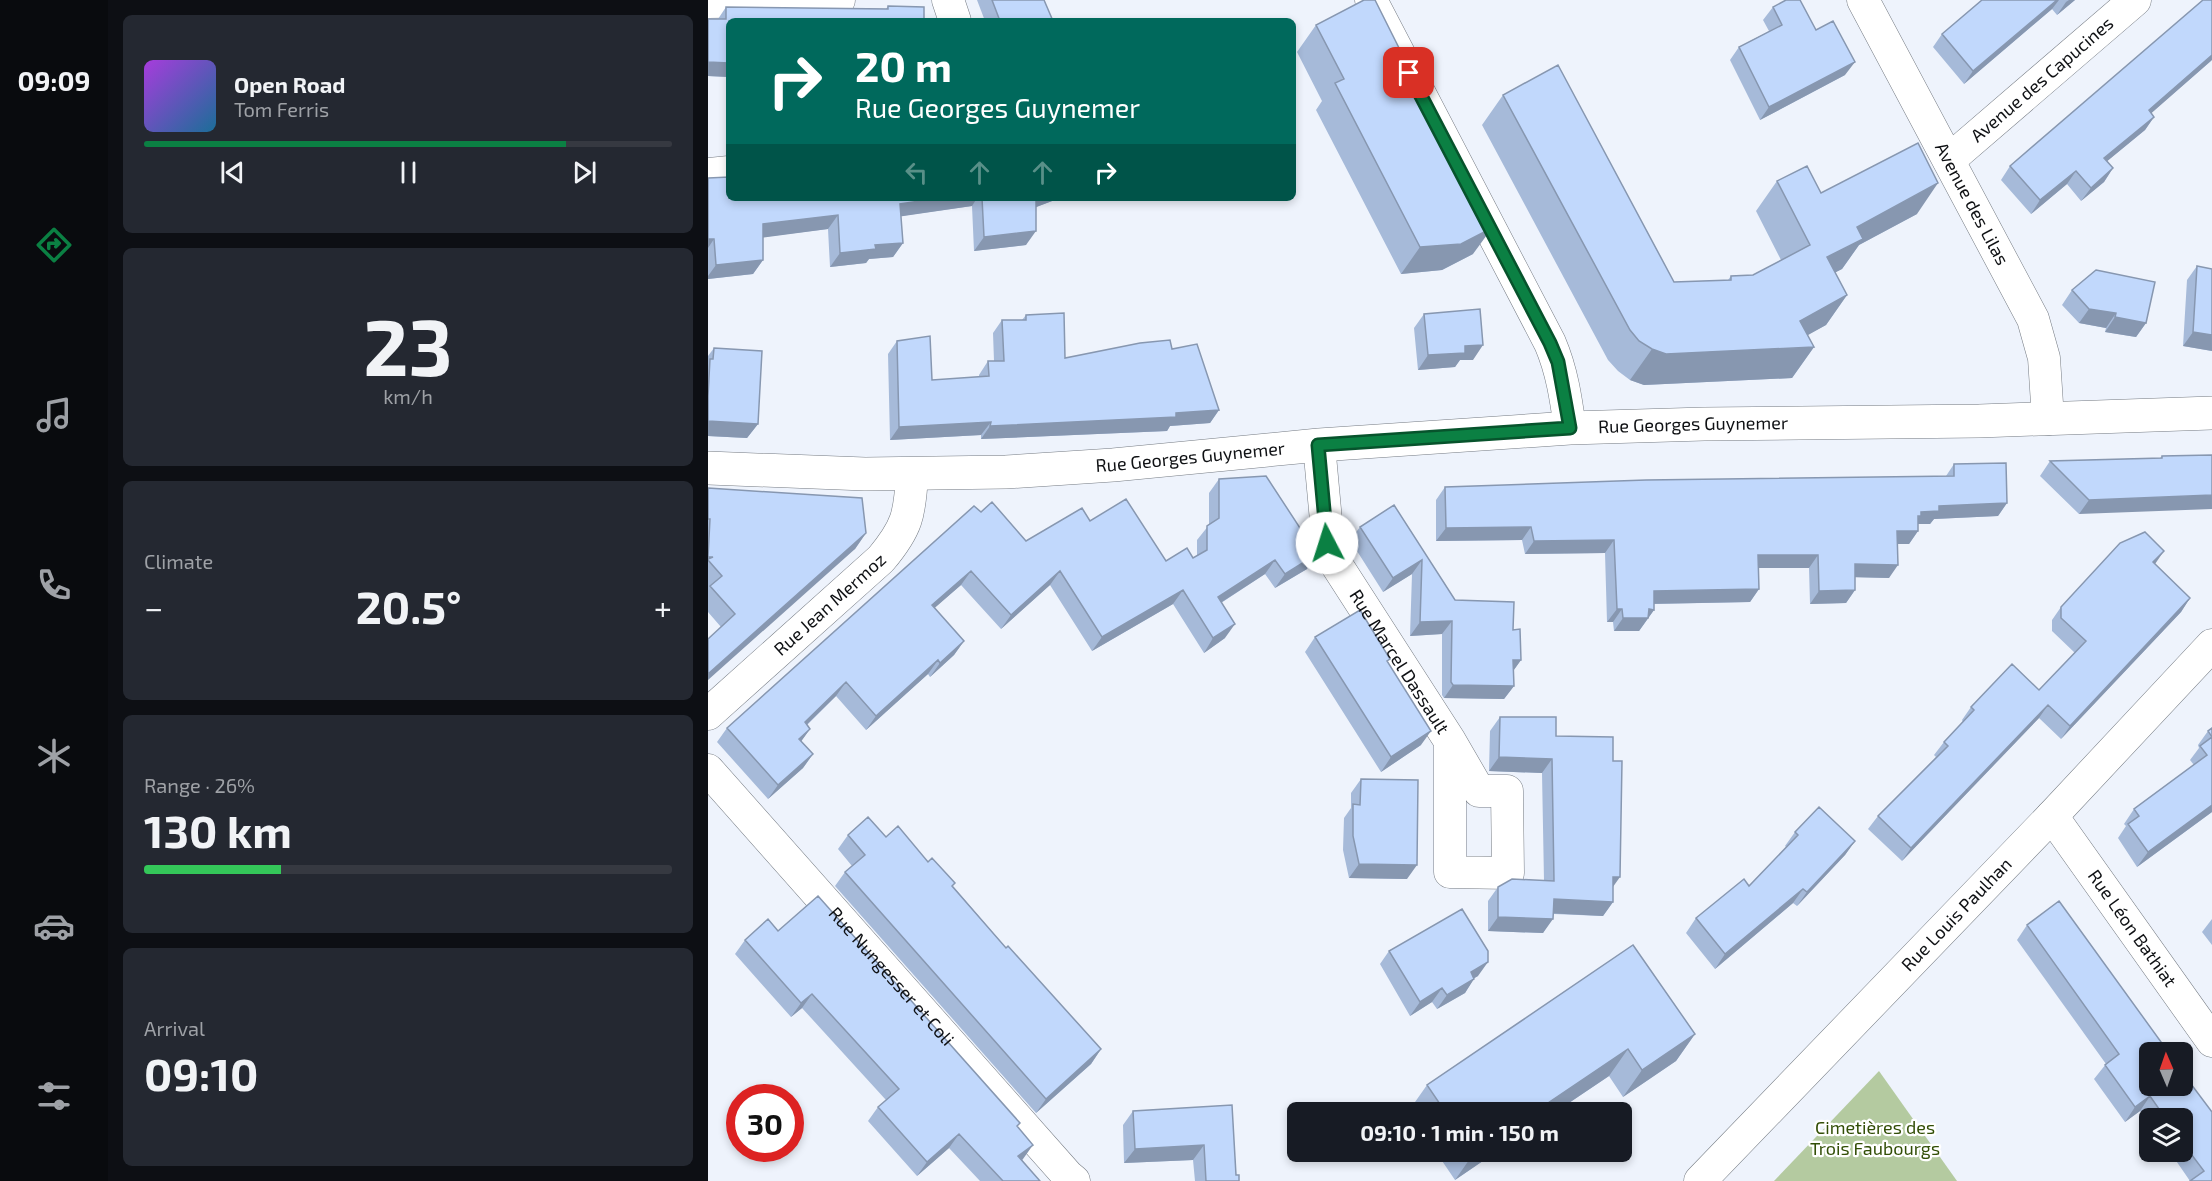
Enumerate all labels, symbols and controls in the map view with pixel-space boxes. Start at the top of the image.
street label: Avenue des Capucines [1966,12,2117,146]
text: 20 m [855,40,952,90]
icon: right [756,42,834,120]
pin [1383,47,1434,98]
icon: arrive [1392,56,1425,89]
text: 09:09 [18,64,90,96]
text: Open Road [234,71,346,97]
text: Rue Georges Guynemer [855,91,1140,123]
text: Tom Ferris [234,97,329,121]
street label: Avenue des Lilas [1931,138,2014,268]
icon: previous [216,156,249,189]
icon: pause [392,156,425,189]
icon: next [568,156,601,189]
icon: left [900,156,933,189]
icon: ahead [963,156,996,189]
icon: ahead [1026,156,1059,189]
icon: right [1089,156,1122,189]
icon: directions [33,224,75,266]
text: 23 [363,298,453,392]
text: km/h [383,384,433,408]
icon: music [33,394,75,436]
street label: Rue Georges Guynemer [1598,411,1788,437]
street label: Rue Georges Guynemer [1095,436,1286,476]
position arrow [1295,511,1359,575]
street label: Rue Jean Mermoz [769,548,890,660]
text: Climate [144,549,213,573]
icon: phone [33,564,75,606]
text: 20.5° [356,579,461,633]
street label: Rue Marcel Dassault [1345,585,1455,738]
text: − [144,587,163,627]
text: + [654,587,672,627]
icon: climate [33,735,75,777]
text: Range · 26% [144,773,255,797]
text: 130 km [144,803,292,857]
street label: Rue Louis Paulhan [1896,853,2016,975]
street label: Rue Léon Bathiat [2084,865,2182,991]
street label: Rue Nungesser et Coli [825,902,959,1050]
icon: car [33,905,75,947]
text: Arrival [144,1016,205,1040]
north arrow [2139,1042,2193,1096]
map controls [2139,1042,2193,1162]
text: 09:10 [144,1046,258,1100]
icon: filters [33,1075,75,1117]
speed limit sign: 30 [726,1084,804,1162]
button: layers [2139,1108,2193,1162]
park label: Cimetières des Trois Faubourgs [1810,1116,1940,1159]
text: 09:10 · 1 min · 150 m [1360,1119,1559,1145]

